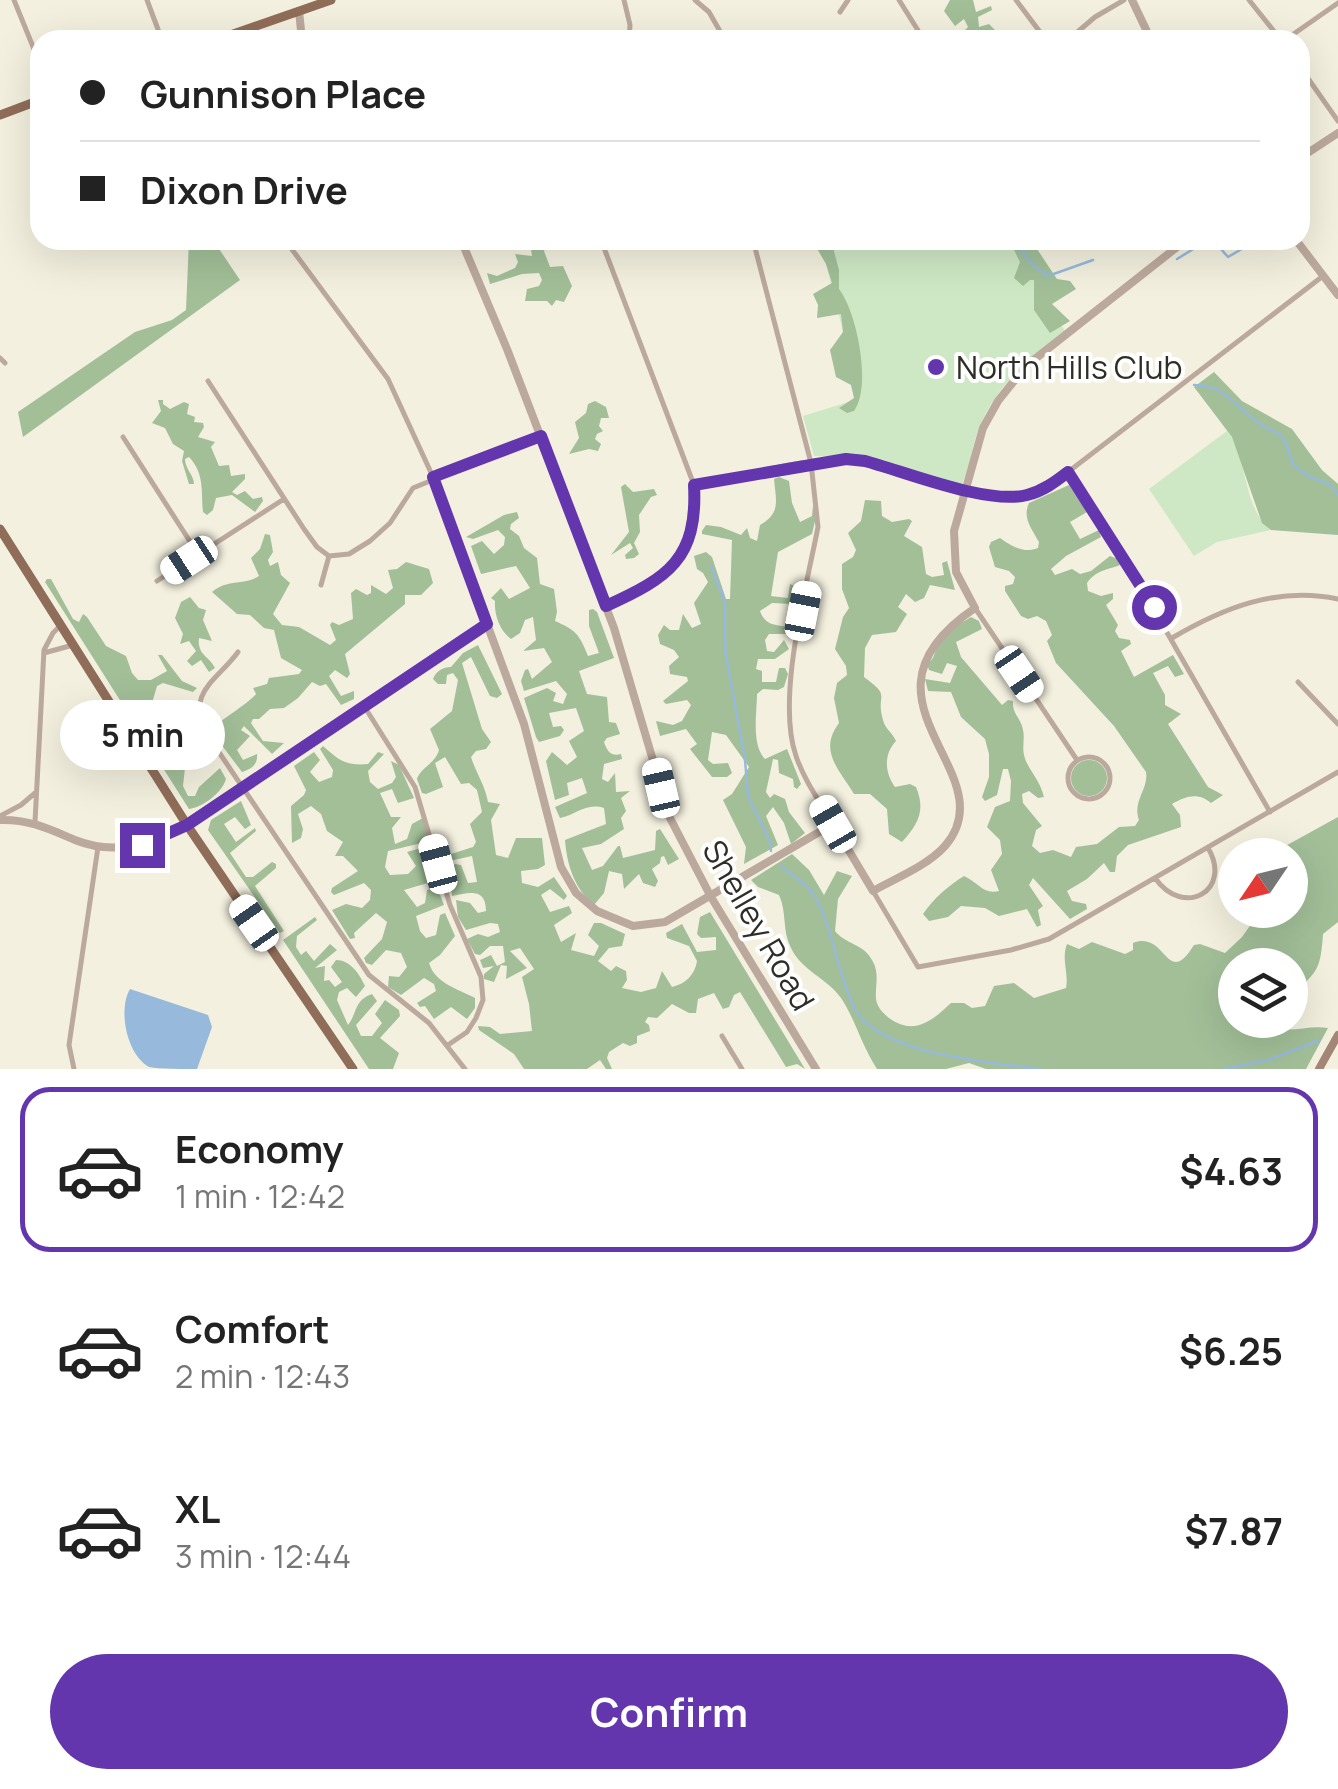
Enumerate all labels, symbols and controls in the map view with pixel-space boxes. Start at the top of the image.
text: Gunnison Place [140,67,426,119]
text: Dixon Drive [140,163,348,215]
place label: North Hills Club [956,345,1182,389]
marker: North Hills Club [925,356,947,378]
car [156,531,222,589]
car [783,579,823,643]
route start [1132,585,1177,630]
car [990,641,1048,707]
callout: 5 min [59,700,224,770]
text: 5 min [101,713,184,757]
car [640,755,682,821]
car [805,791,861,857]
route end [120,823,165,868]
car [416,831,460,897]
street label: Shelley Road [692,832,826,1018]
north arrow [1218,838,1308,928]
map controls [1218,838,1308,1038]
car [225,890,283,956]
button: layers [1218,948,1308,1038]
text: Economy [175,1122,344,1174]
icon: car [55,1125,145,1215]
text: $4.63 [1180,1144,1283,1196]
text: 1 min · 12:42 [175,1174,345,1218]
text: Comfort [175,1302,329,1354]
icon: car [55,1305,145,1395]
text: $6.25 [1179,1324,1283,1376]
text: 2 min · 12:43 [175,1354,350,1398]
text: XL [175,1482,220,1534]
icon: car [55,1485,145,1575]
text: $7.87 [1184,1504,1283,1556]
text: 3 min · 12:44 [175,1534,351,1578]
button: Confirm [50,1654,1288,1769]

